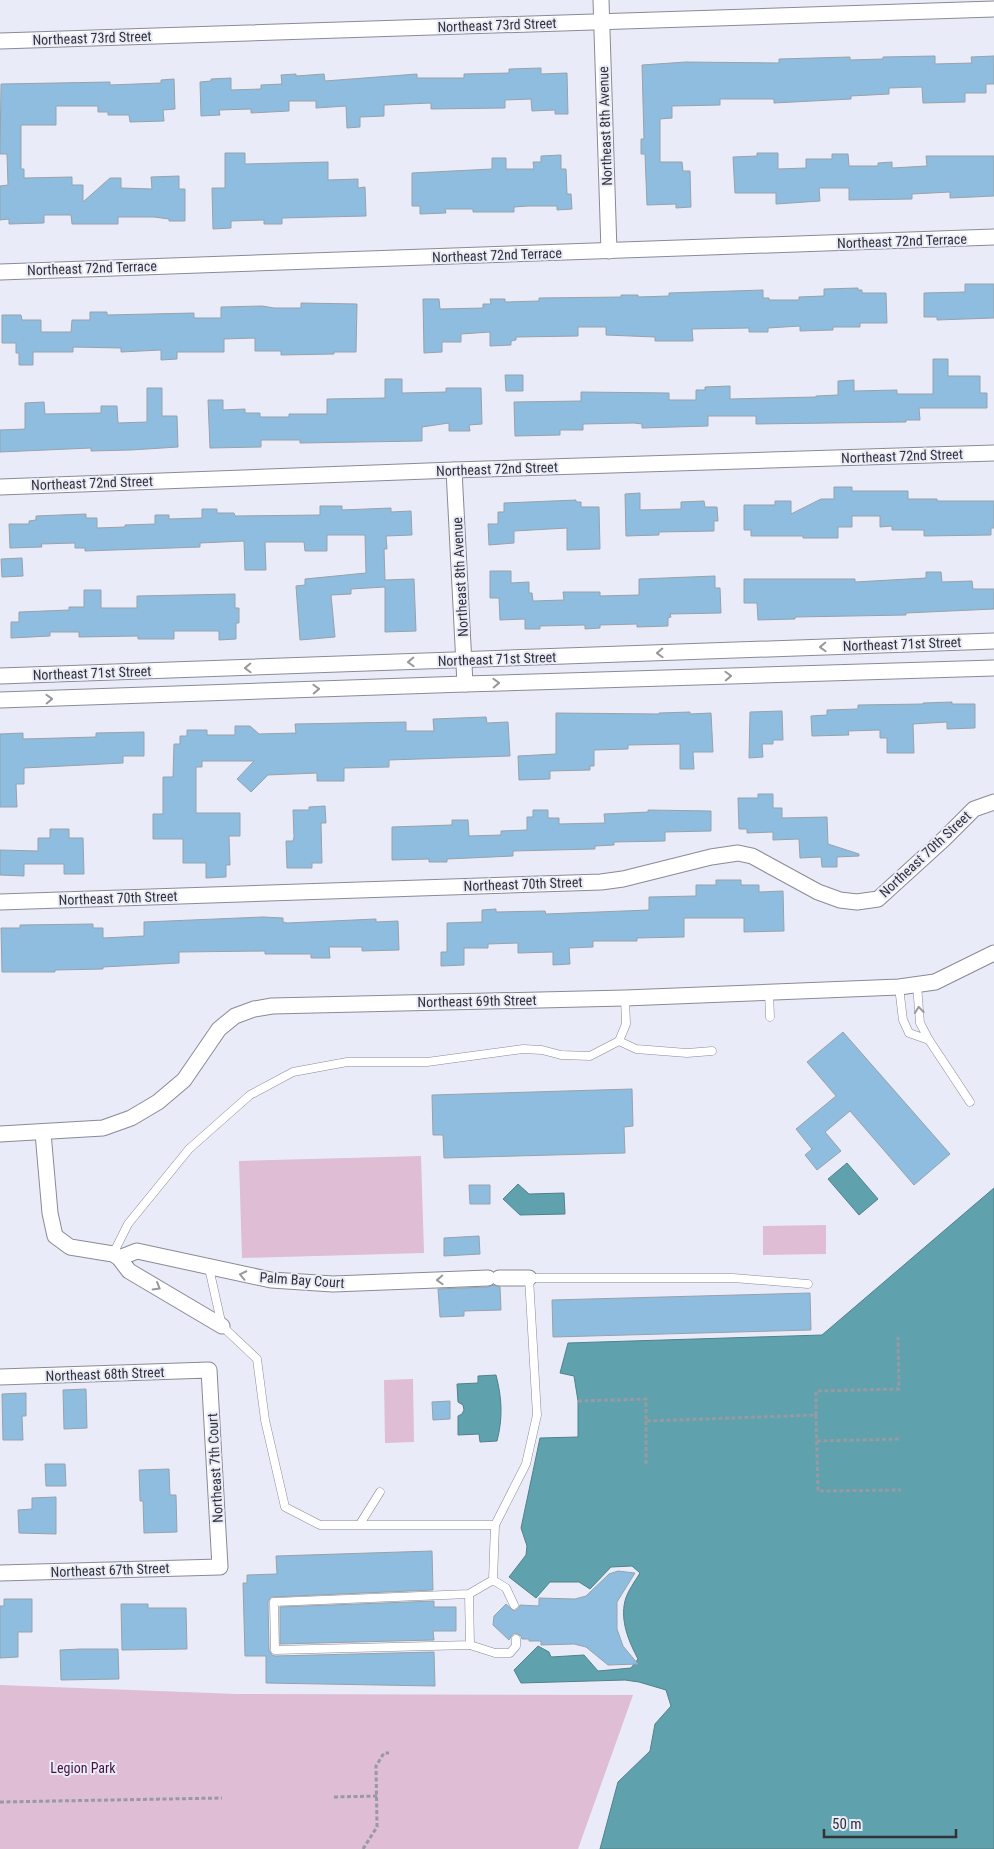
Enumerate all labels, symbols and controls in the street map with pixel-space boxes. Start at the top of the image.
street label: Northeast 73rd Street [437,15,557,35]
street label: Northeast 73rd Street [32,28,152,48]
street label: Northeast 8th Avenue [595,66,615,186]
street label: Northeast 72nd Terrace [837,231,968,251]
street label: Northeast 72nd Terrace [432,245,563,265]
street label: Northeast 72nd Terrace [27,258,158,278]
street label: Northeast 72nd Street [841,446,963,466]
street label: Northeast 72nd Street [436,459,558,479]
street label: Northeast 72nd Street [31,473,153,493]
street label: Northeast 8th Avenue [449,516,471,637]
street label: Northeast 71st Street [842,634,962,654]
one-way arrow [819,642,827,653]
one-way arrow [656,648,664,659]
street label: Northeast 71st Street [437,649,557,669]
one-way arrow [406,657,414,668]
street label: Northeast 71st Street [32,663,152,683]
one-way arrow [244,663,252,673]
one-way arrow [725,671,733,681]
one-way arrow [492,678,500,688]
one-way arrow [312,684,320,694]
one-way arrow [45,693,53,704]
street label: Northeast 70th Street [876,808,974,900]
street label: Northeast 70th Street [463,874,583,894]
street label: Northeast 70th Street [58,888,178,908]
street label: Northeast 69th Street [417,992,537,1010]
one-way arrow [914,1005,925,1013]
street label: Palm Bay Court [259,1269,345,1291]
one-way arrow [239,1270,247,1280]
one-way arrow [435,1274,443,1285]
one-way arrow [151,1281,160,1291]
street label: Northeast 68th Street [45,1364,165,1384]
street label: Northeast 7th Court [204,1413,226,1523]
street label: Northeast 67th Street [50,1560,170,1580]
park label: Legion Park [50,1760,116,1776]
scale bar [824,1806,956,1838]
text: 50 m [832,1815,862,1833]

